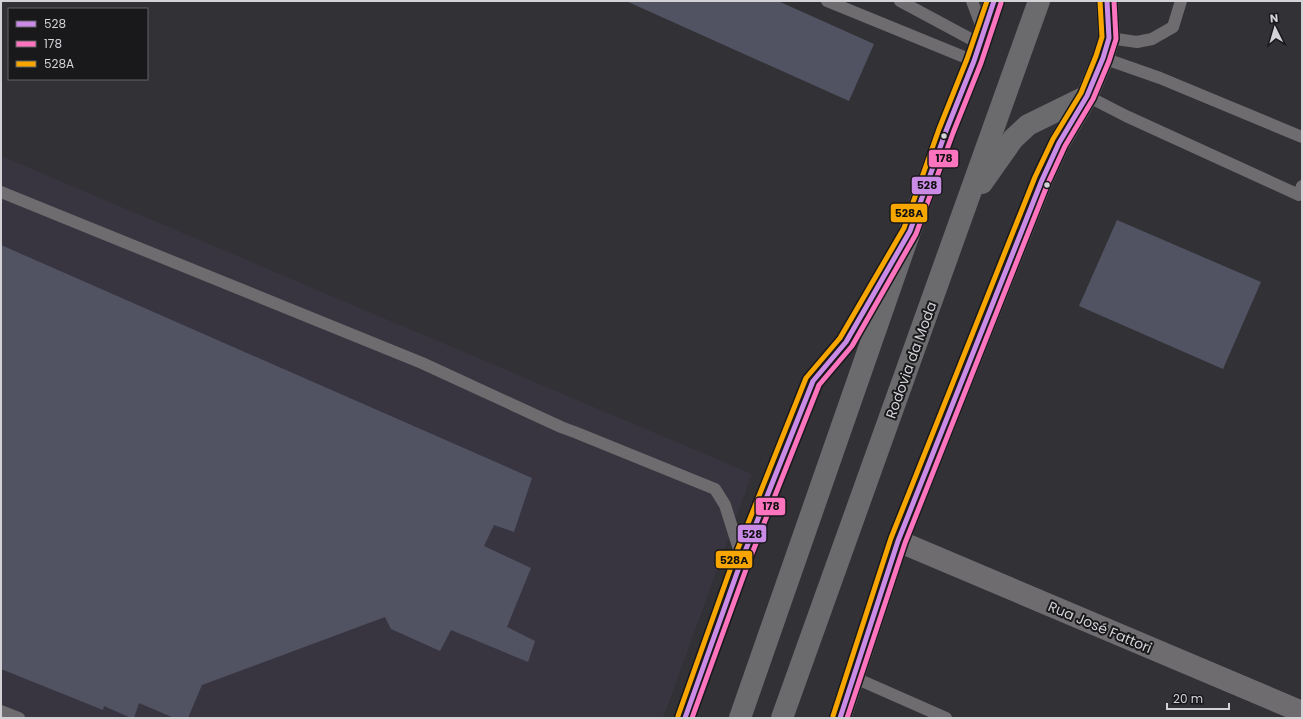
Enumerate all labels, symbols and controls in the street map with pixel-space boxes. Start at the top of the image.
legend [8,8,148,80]
north arrow [1255,8,1295,48]
text: N [1269,10,1279,26]
text: 528 [44,15,66,32]
text: 178 [44,35,62,52]
text: 528A [44,55,74,72]
unlabelled marker [939,131,949,141]
line badge: 178 [928,149,959,168]
text: 178 [935,150,953,166]
line badge: 528 [911,176,942,195]
text: 528 [917,177,937,193]
unlabelled marker [1042,180,1052,190]
line badge: 528A [890,203,928,223]
text: 528A [895,205,923,221]
street label: Rodovia da Moda [881,299,941,421]
line badge: 178 [755,497,786,516]
text: 178 [762,498,780,514]
line badge: 528 [737,524,767,543]
text: 528 [742,526,762,542]
line badge: 528A [715,550,753,569]
text: 528A [720,552,748,568]
street label: Rua José Fattori [1045,596,1155,658]
scale bar [1167,685,1229,711]
text: 20 m [1173,690,1203,707]

